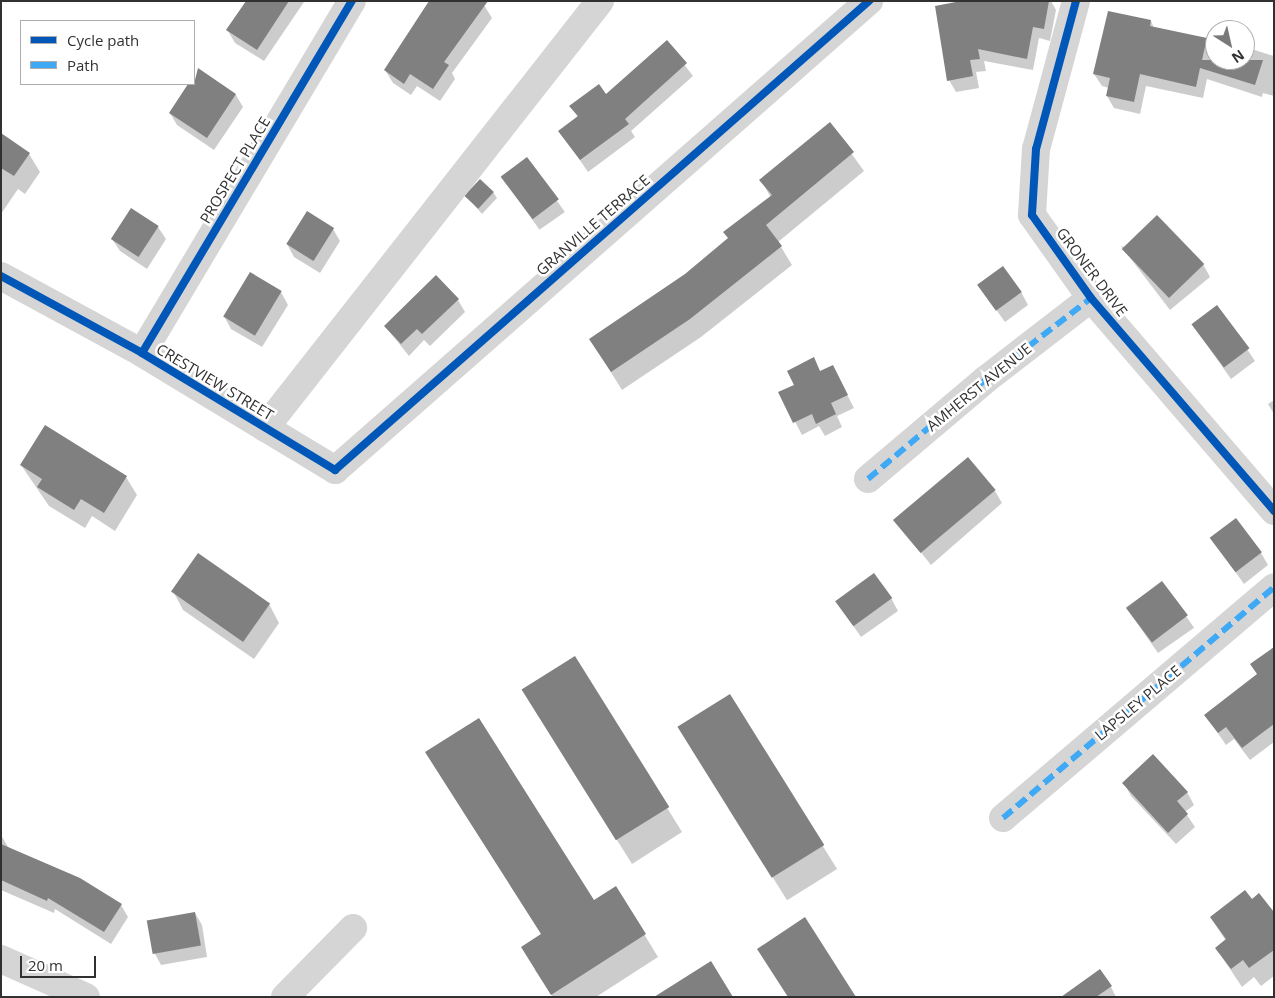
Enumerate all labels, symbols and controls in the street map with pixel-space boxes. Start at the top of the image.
legend [20,20,195,85]
north arrow [1205,20,1255,70]
text: Cycle path [67,30,139,50]
text: N [1228,46,1248,68]
text: Path [67,55,99,75]
street label: PROSPECT PLACE [196,113,274,227]
street label: GRANVILLE TERRACE [533,171,653,279]
street label: GRONER DRIVE [1053,224,1131,320]
street label: AMHERST AVENUE [923,339,1035,435]
street label: CRESTVIEW STREET [153,340,277,424]
street label: LAPSLEY PLACE [1091,662,1185,744]
scale bar [22,946,99,978]
text: 20 m [28,955,63,975]

